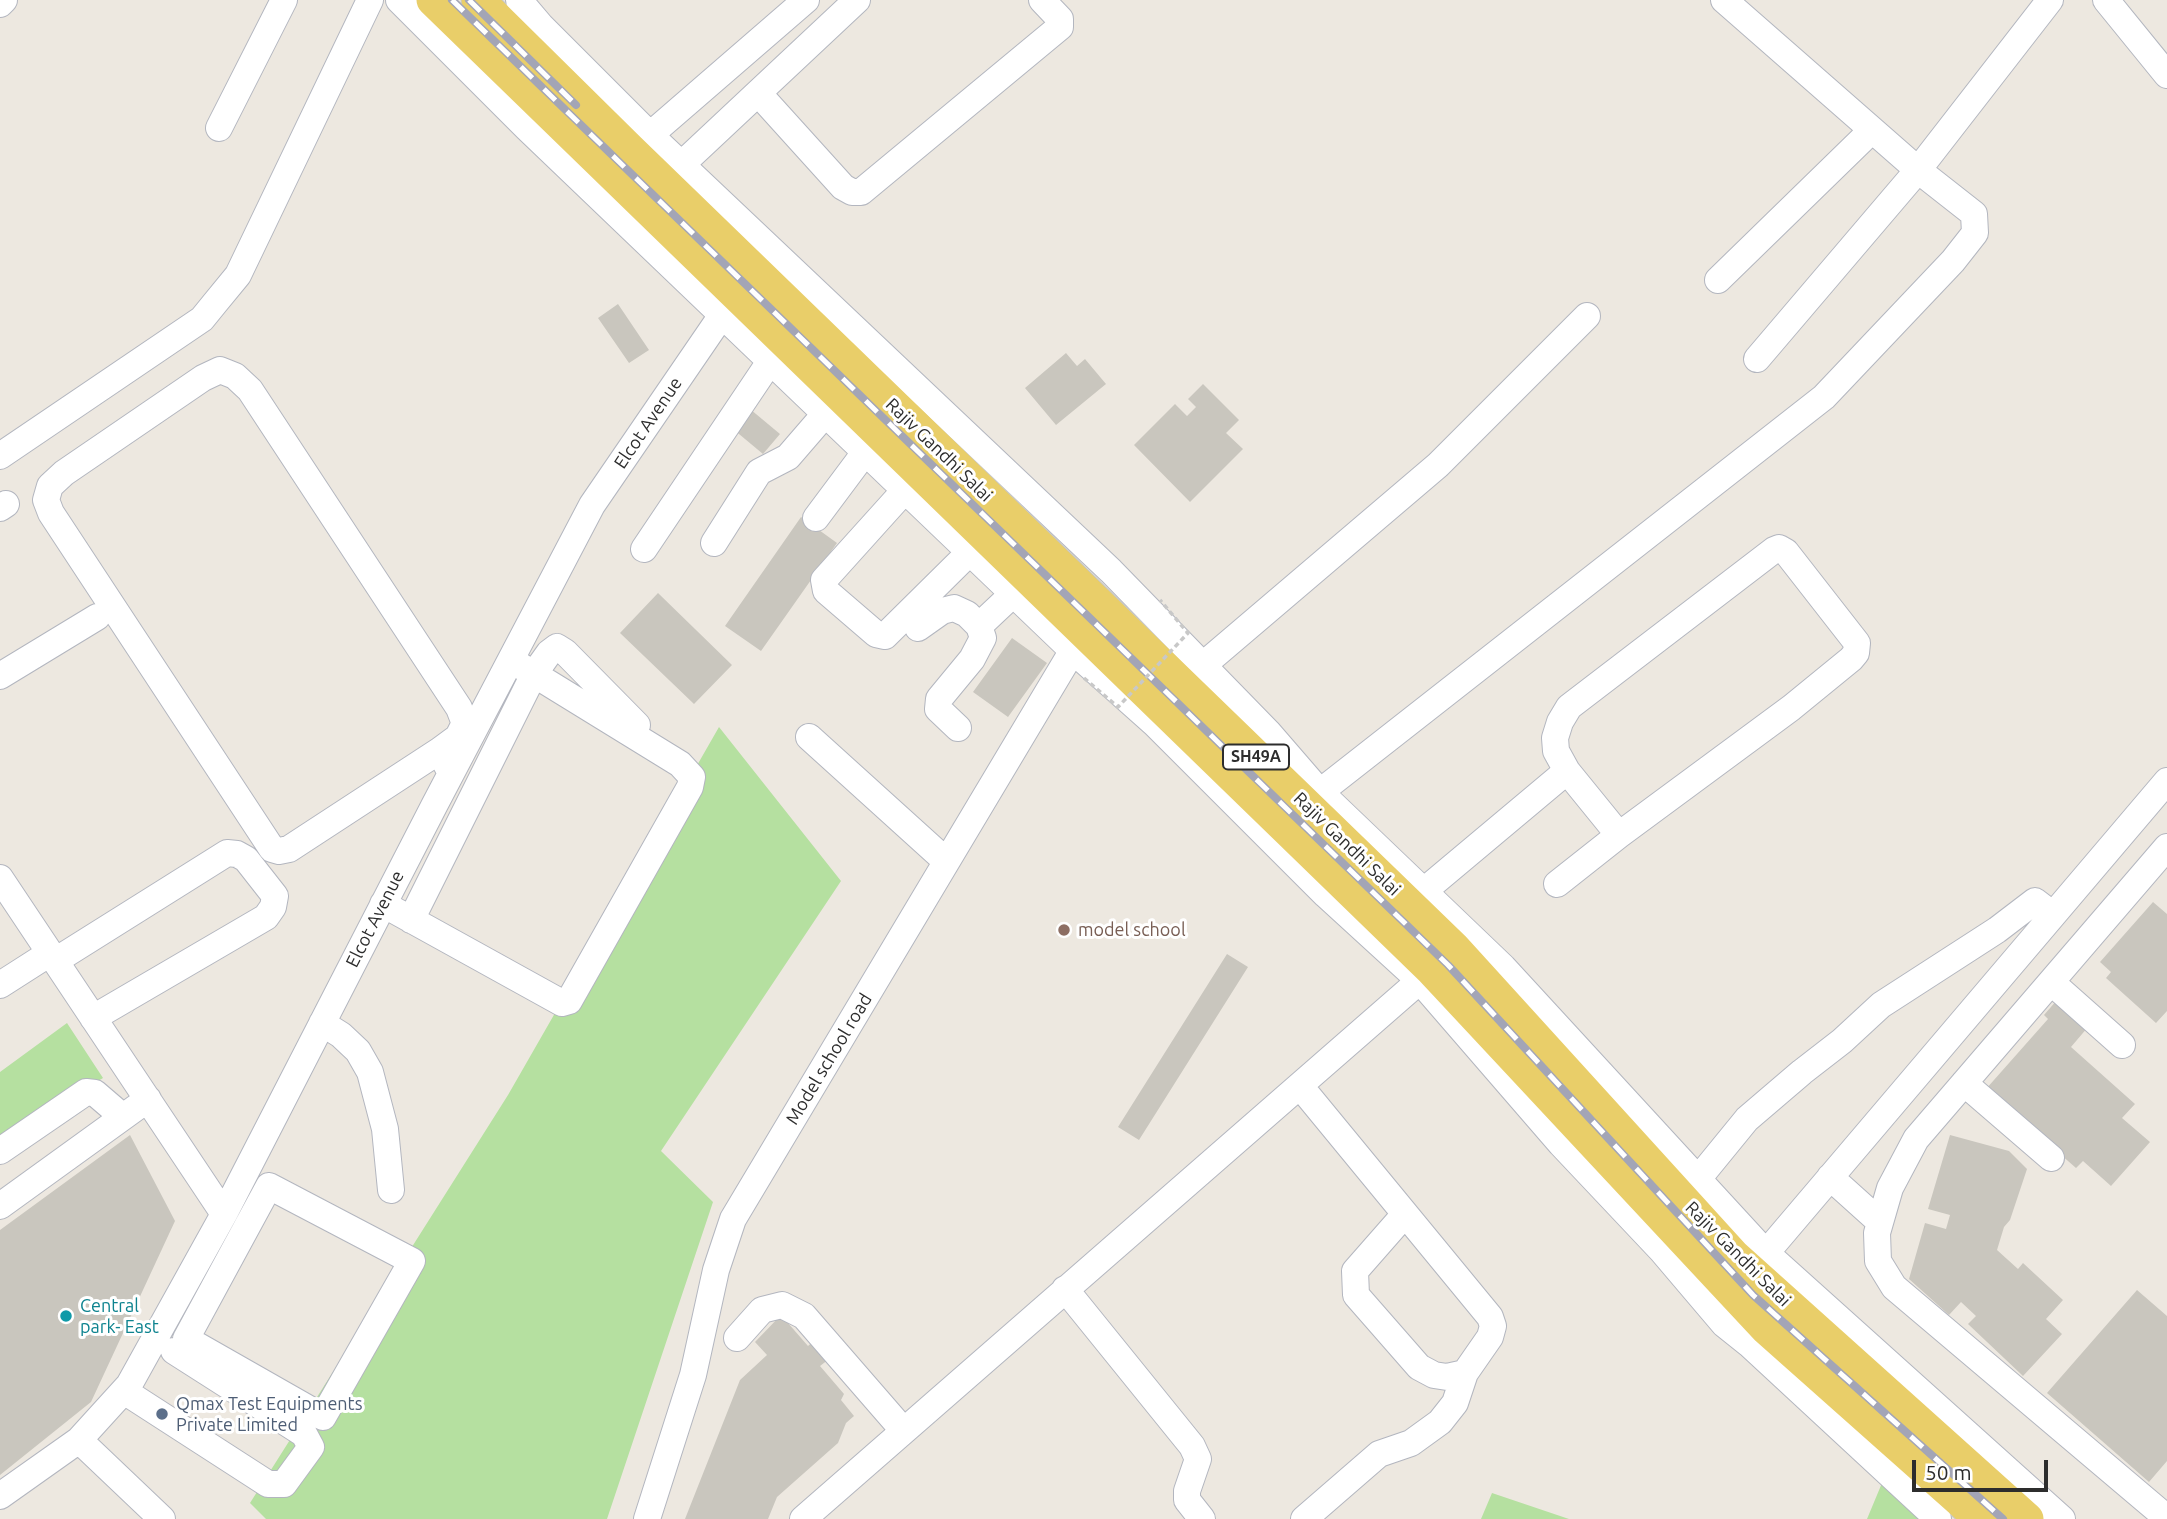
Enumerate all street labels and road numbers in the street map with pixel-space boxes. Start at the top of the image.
street label: Elcot Avenue [610,373,686,473]
street label: Rajiv Gandhi Salai [881,394,997,506]
road number: SH49A [1223,744,1289,770]
street label: Rajiv Gandhi Salai [1289,788,1405,900]
street label: Elcot Avenue [341,867,409,971]
street label: Model school road [781,990,877,1128]
street label: Rajiv Gandhi Salai [1681,1197,1795,1311]

